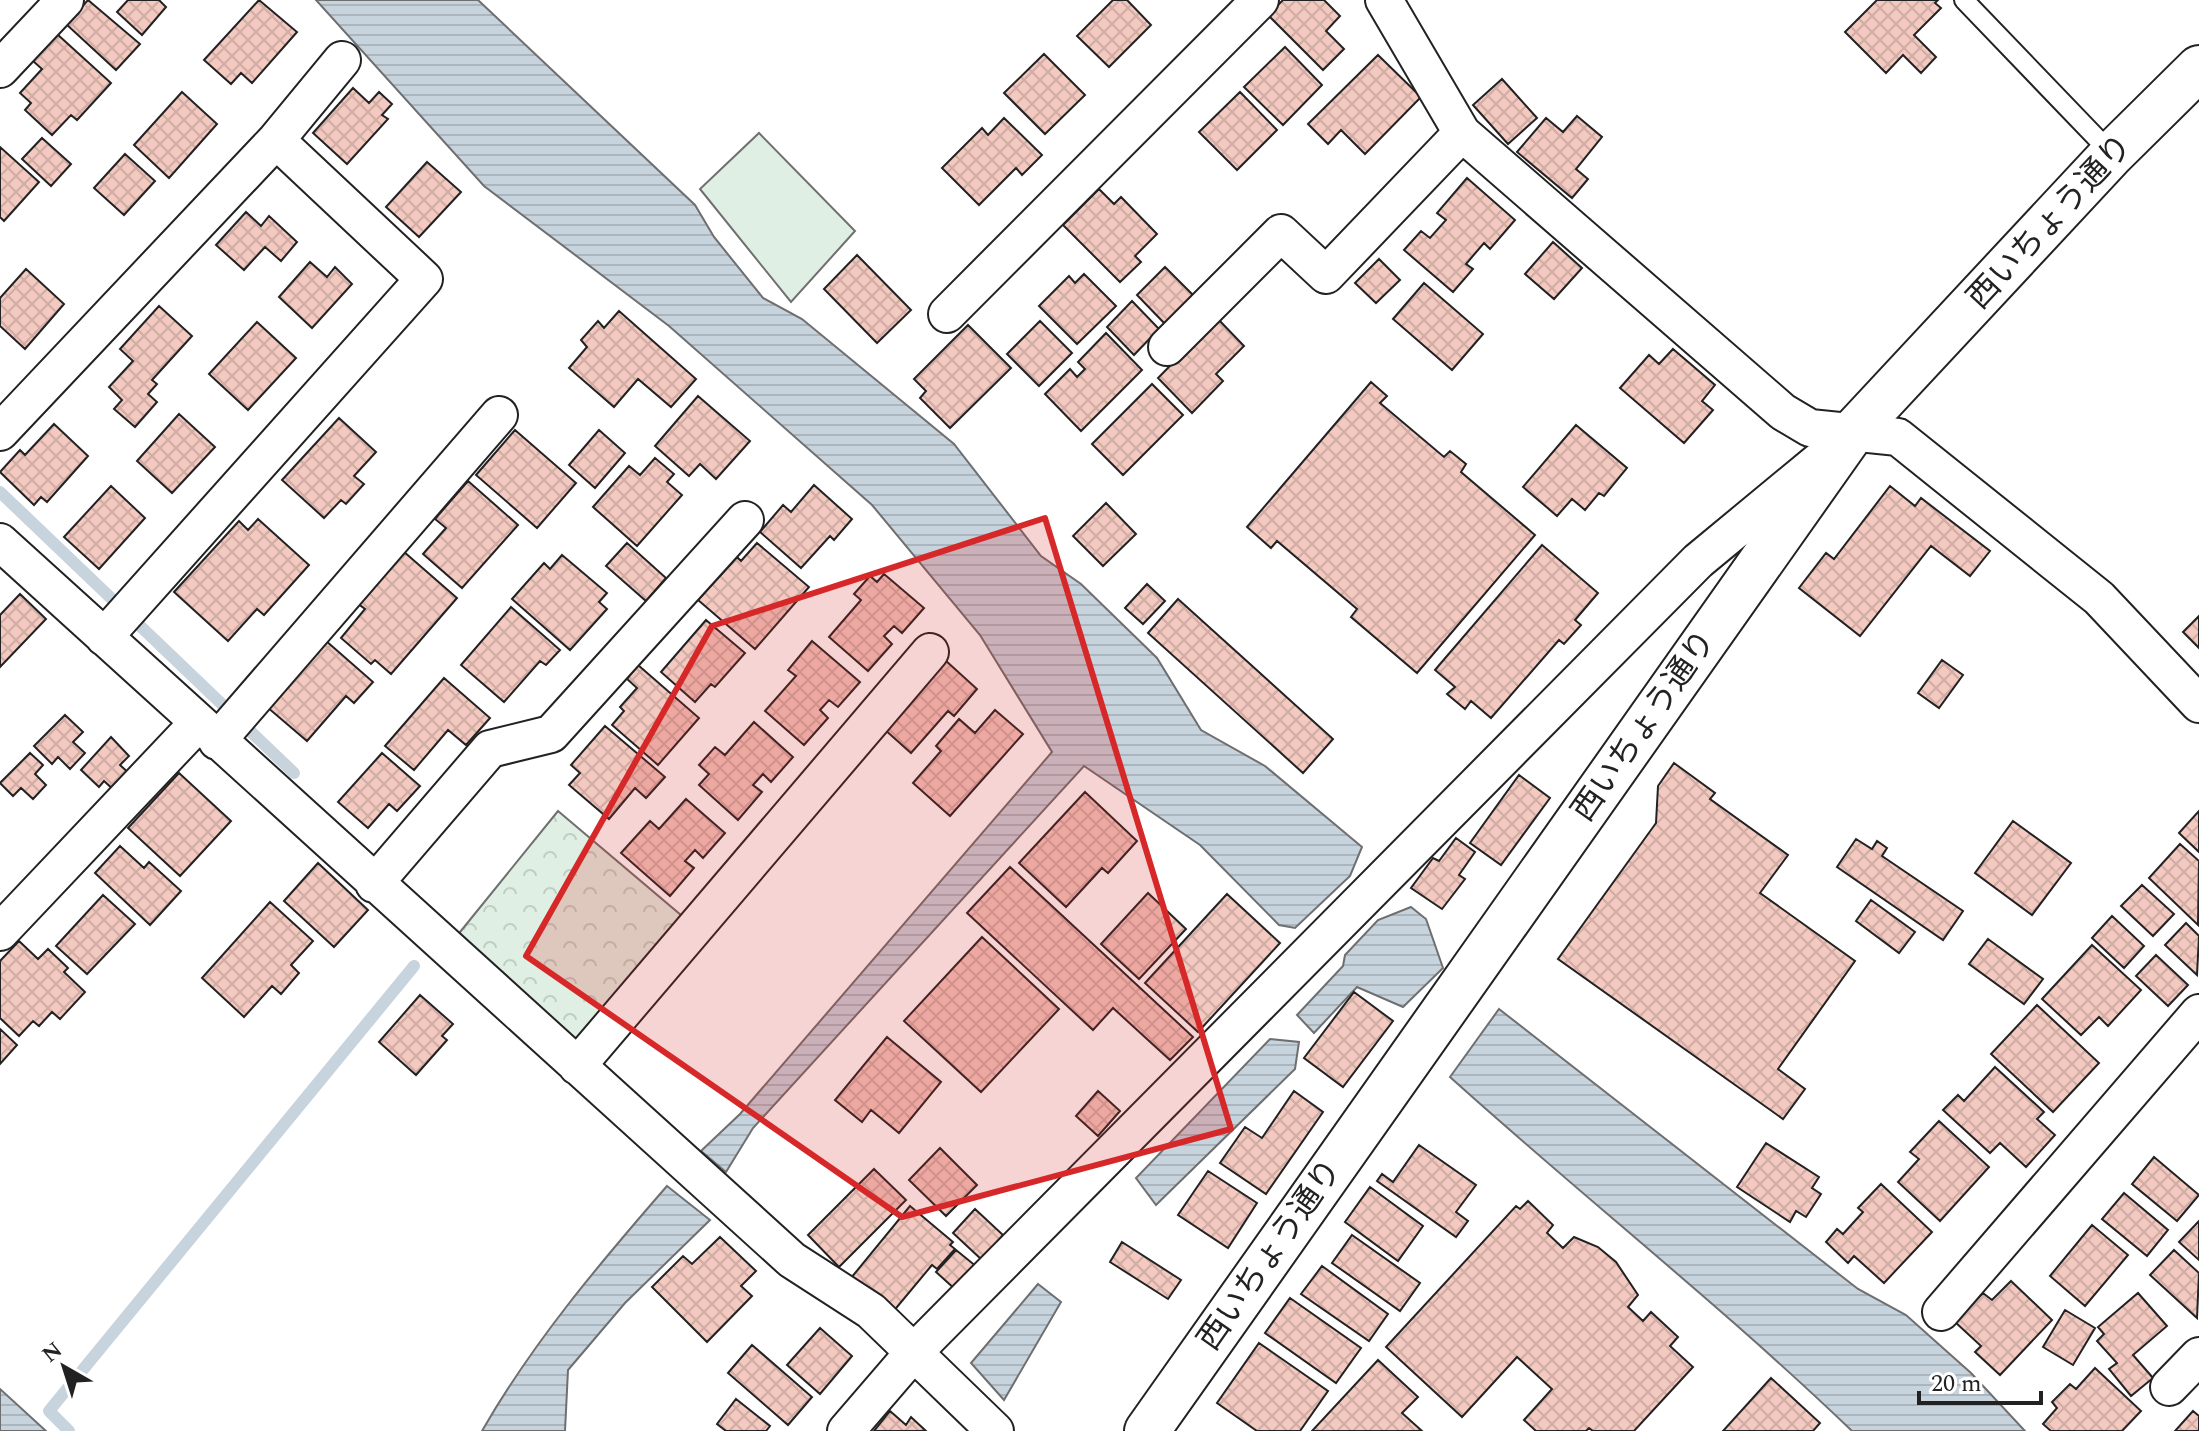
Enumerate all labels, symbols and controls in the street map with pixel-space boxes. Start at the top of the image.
street label: 西いちょう通り [1956,123,2144,321]
street label: 西いちょう通り [1560,620,1728,832]
street label: 西いちょう通り [1186,1149,1354,1361]
north arrow [24,1327,104,1407]
text: N [35,1334,70,1371]
scale bar [1919,1355,2041,1405]
text: 20 m [1931,1366,1982,1402]

